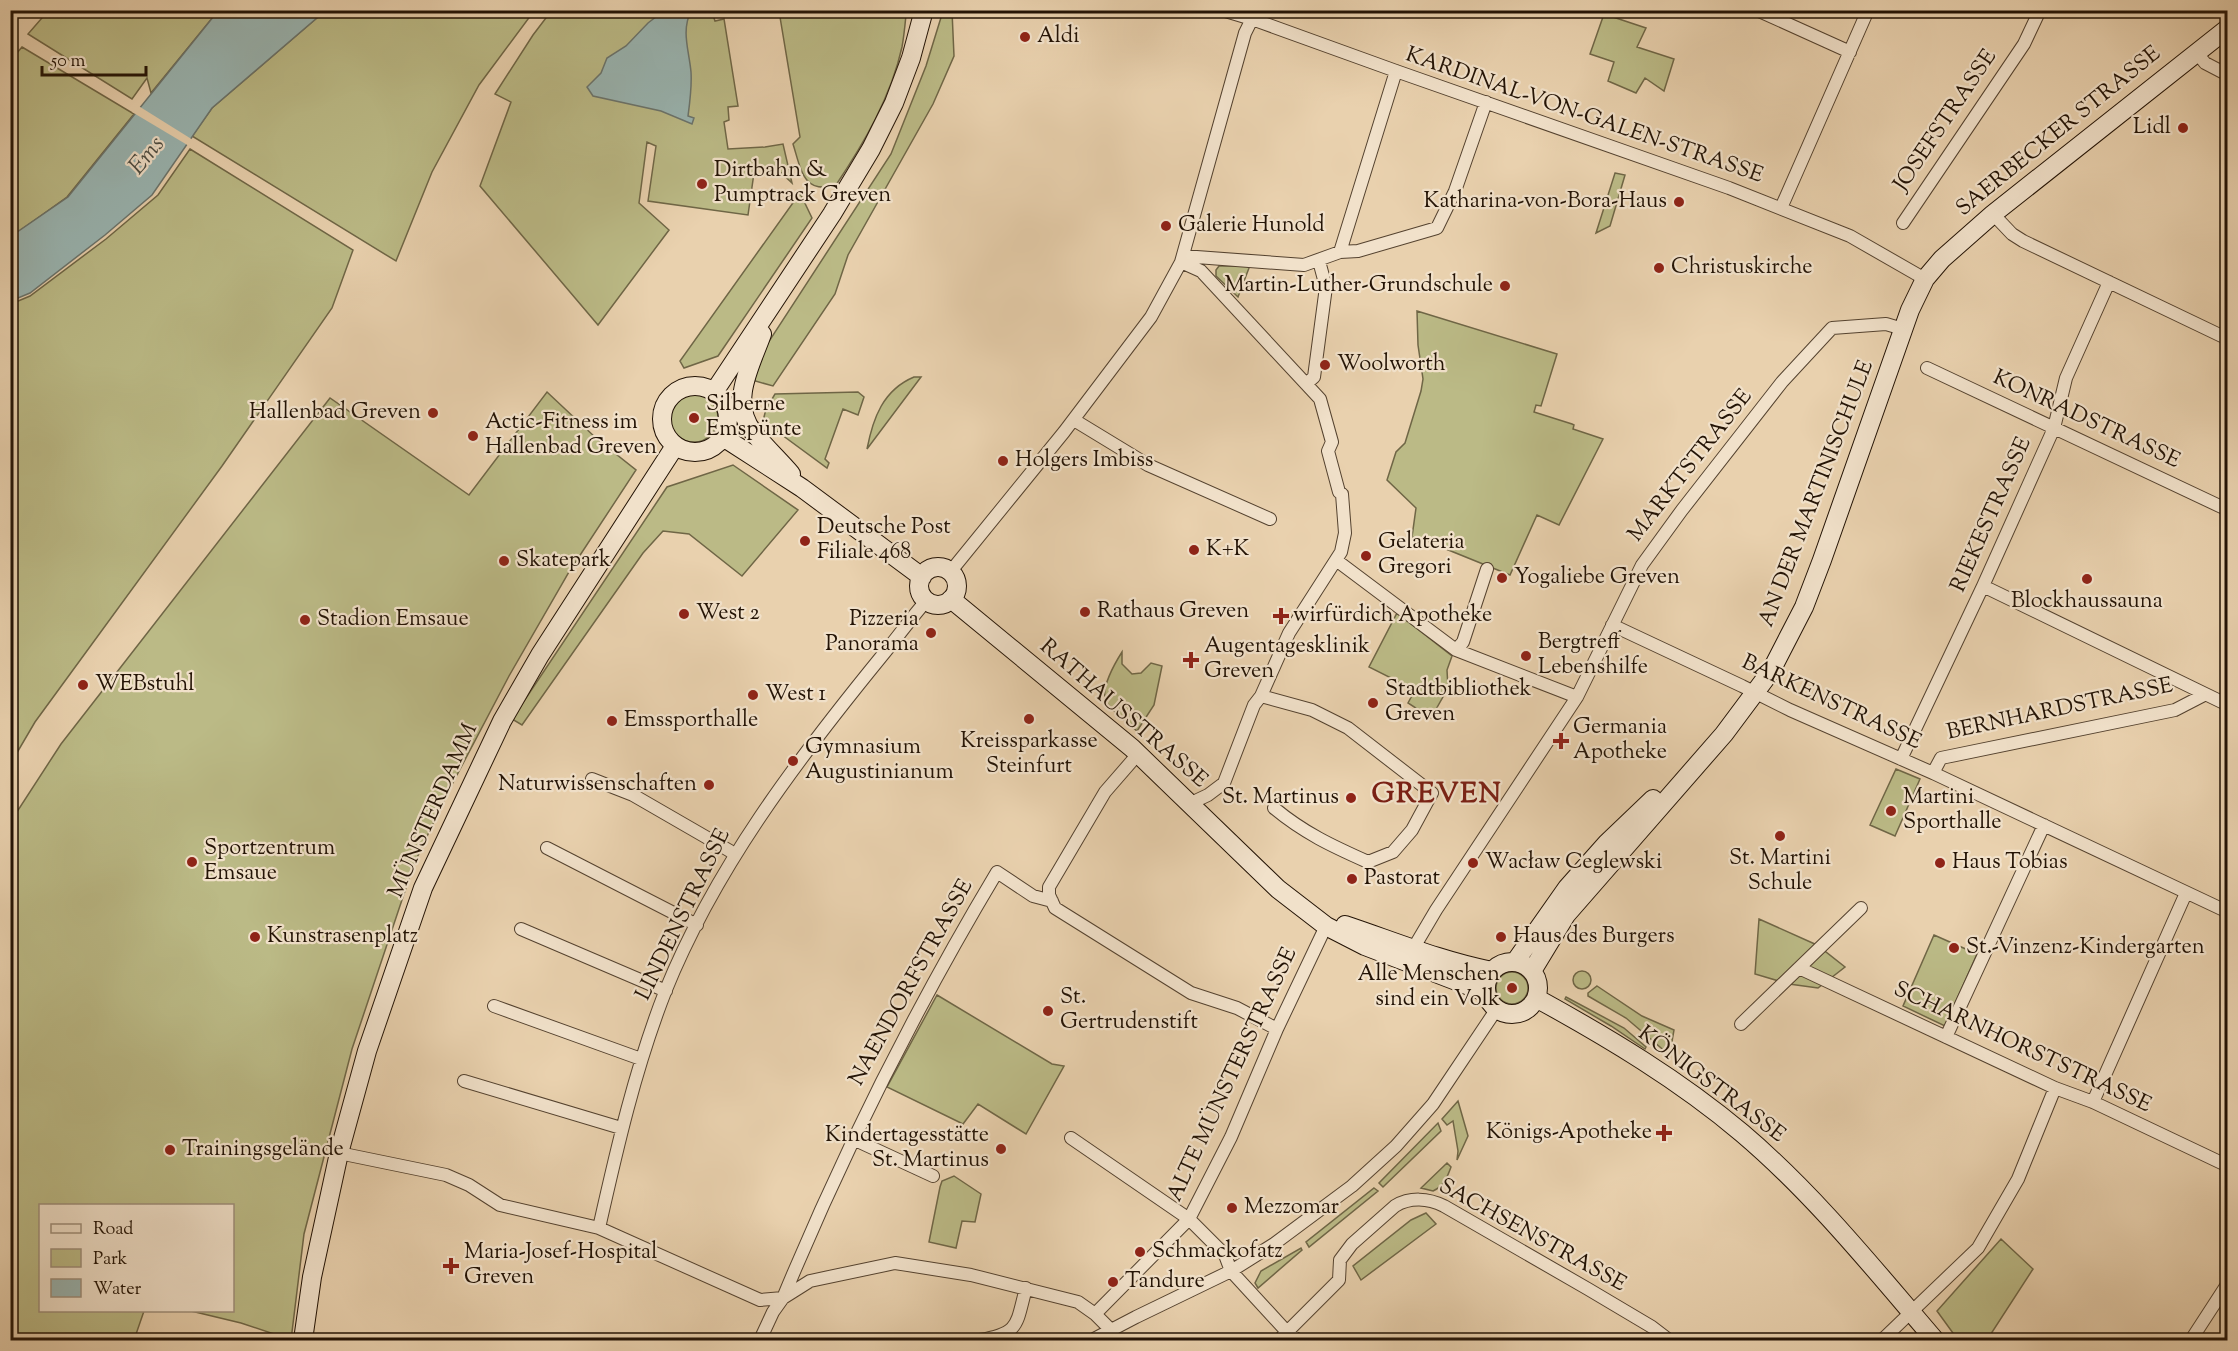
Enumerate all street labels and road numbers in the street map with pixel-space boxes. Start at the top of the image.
street label: SAERBECKER STRASSE [1950,39,2168,225]
street label: KARDINAL-VON-GALEN-STRASSE [1401,40,1767,192]
street label: JOSEFSTRASSE [1886,44,2005,199]
street label: AN DER MARTINISCHULE [1751,356,1883,632]
street label: KONRADSTRASSE [1987,363,2185,477]
street label: MARKTSTRASSE [1621,383,1761,549]
street label: RIEKESTRASSE [1943,432,2041,598]
street label: RATHAUSSTRASSE [1032,632,1214,796]
street label: BARKENSTRASSE [1736,647,1926,759]
street label: BERNHARDSTRASSE [1944,670,2176,750]
street label: MÜNSTERDAMM [380,718,487,903]
street label: LINDENSTRASSE [628,824,740,1006]
street label: NAENDORFSTRASSE [842,874,982,1092]
street label: ALTE MÜNSTERSTRASSE [1159,942,1306,1207]
street label: SCHARNHORSTSTRASSE [1888,974,2156,1122]
street label: KÖNIGSTRASSE [1630,1018,1792,1151]
street label: SACHSENSTRASSE [1432,1171,1632,1301]

